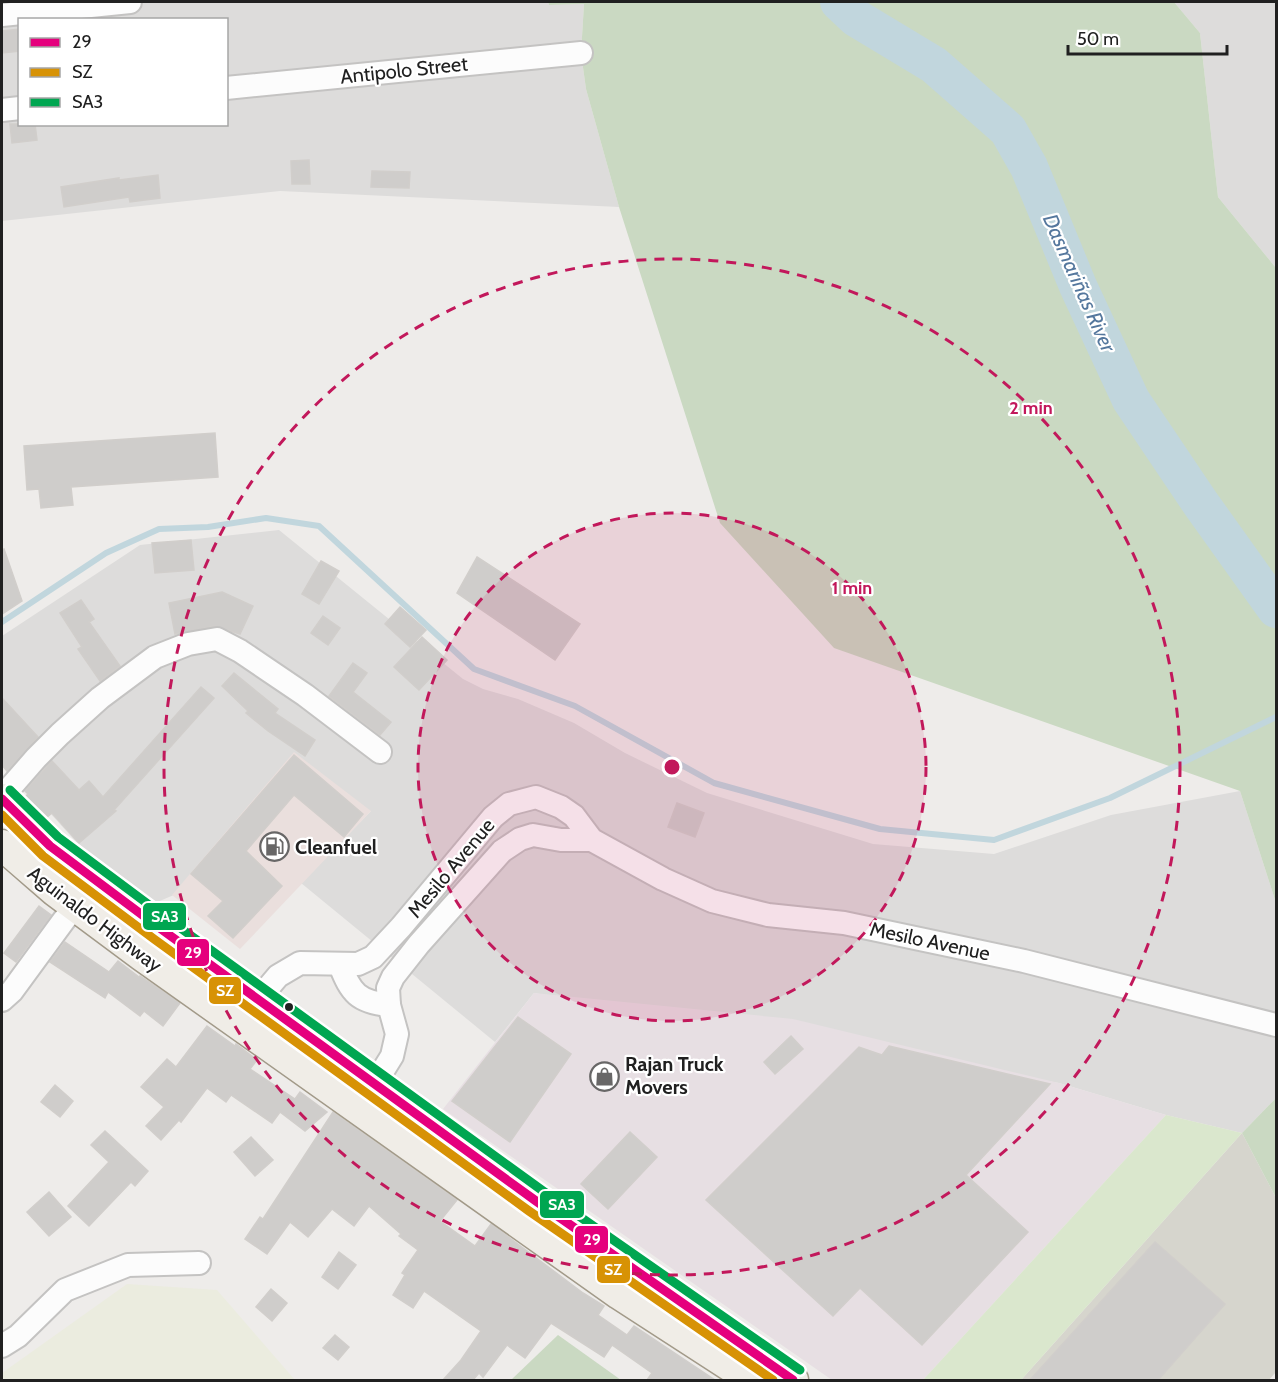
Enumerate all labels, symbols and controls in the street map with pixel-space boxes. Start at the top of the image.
legend [18,18,228,126]
scale bar [1068,18,1227,56]
text: 50 m [1077,28,1119,50]
text: 29 [72,31,92,53]
street label: Antipolo Street [339,51,469,89]
text: SZ [72,61,93,83]
text: SA3 [72,91,103,113]
water label: Dasmariñas River [1038,210,1122,357]
text: 2 min [1009,397,1053,419]
text: 1 min [832,577,872,599]
centre of rings [662,757,682,777]
street label: Mesilo Avenue [402,813,500,923]
fuel station icon: Cleanfuel [258,831,290,863]
place label: Cleanfuel [295,835,377,859]
street label: Aguinaldo Highway [23,861,167,977]
line badge: SA3 [142,902,187,931]
text: SA3 [151,907,179,926]
street label: Mesilo Avenue [868,917,992,965]
line badge: 29 [176,938,210,967]
text: 29 [184,943,202,962]
line badge: SZ [208,976,242,1005]
text: SZ [216,981,234,1000]
unlabelled marker [283,1001,295,1013]
place label: Rajan Truck Movers [625,1052,724,1099]
shop icon: Rajan Truck Movers [588,1060,620,1092]
line badge: SA3 [539,1190,585,1219]
text: SA3 [548,1195,576,1214]
line badge: 29 [574,1225,609,1254]
text: 29 [583,1230,601,1249]
line badge: SZ [596,1255,631,1284]
text: SZ [604,1260,622,1279]

